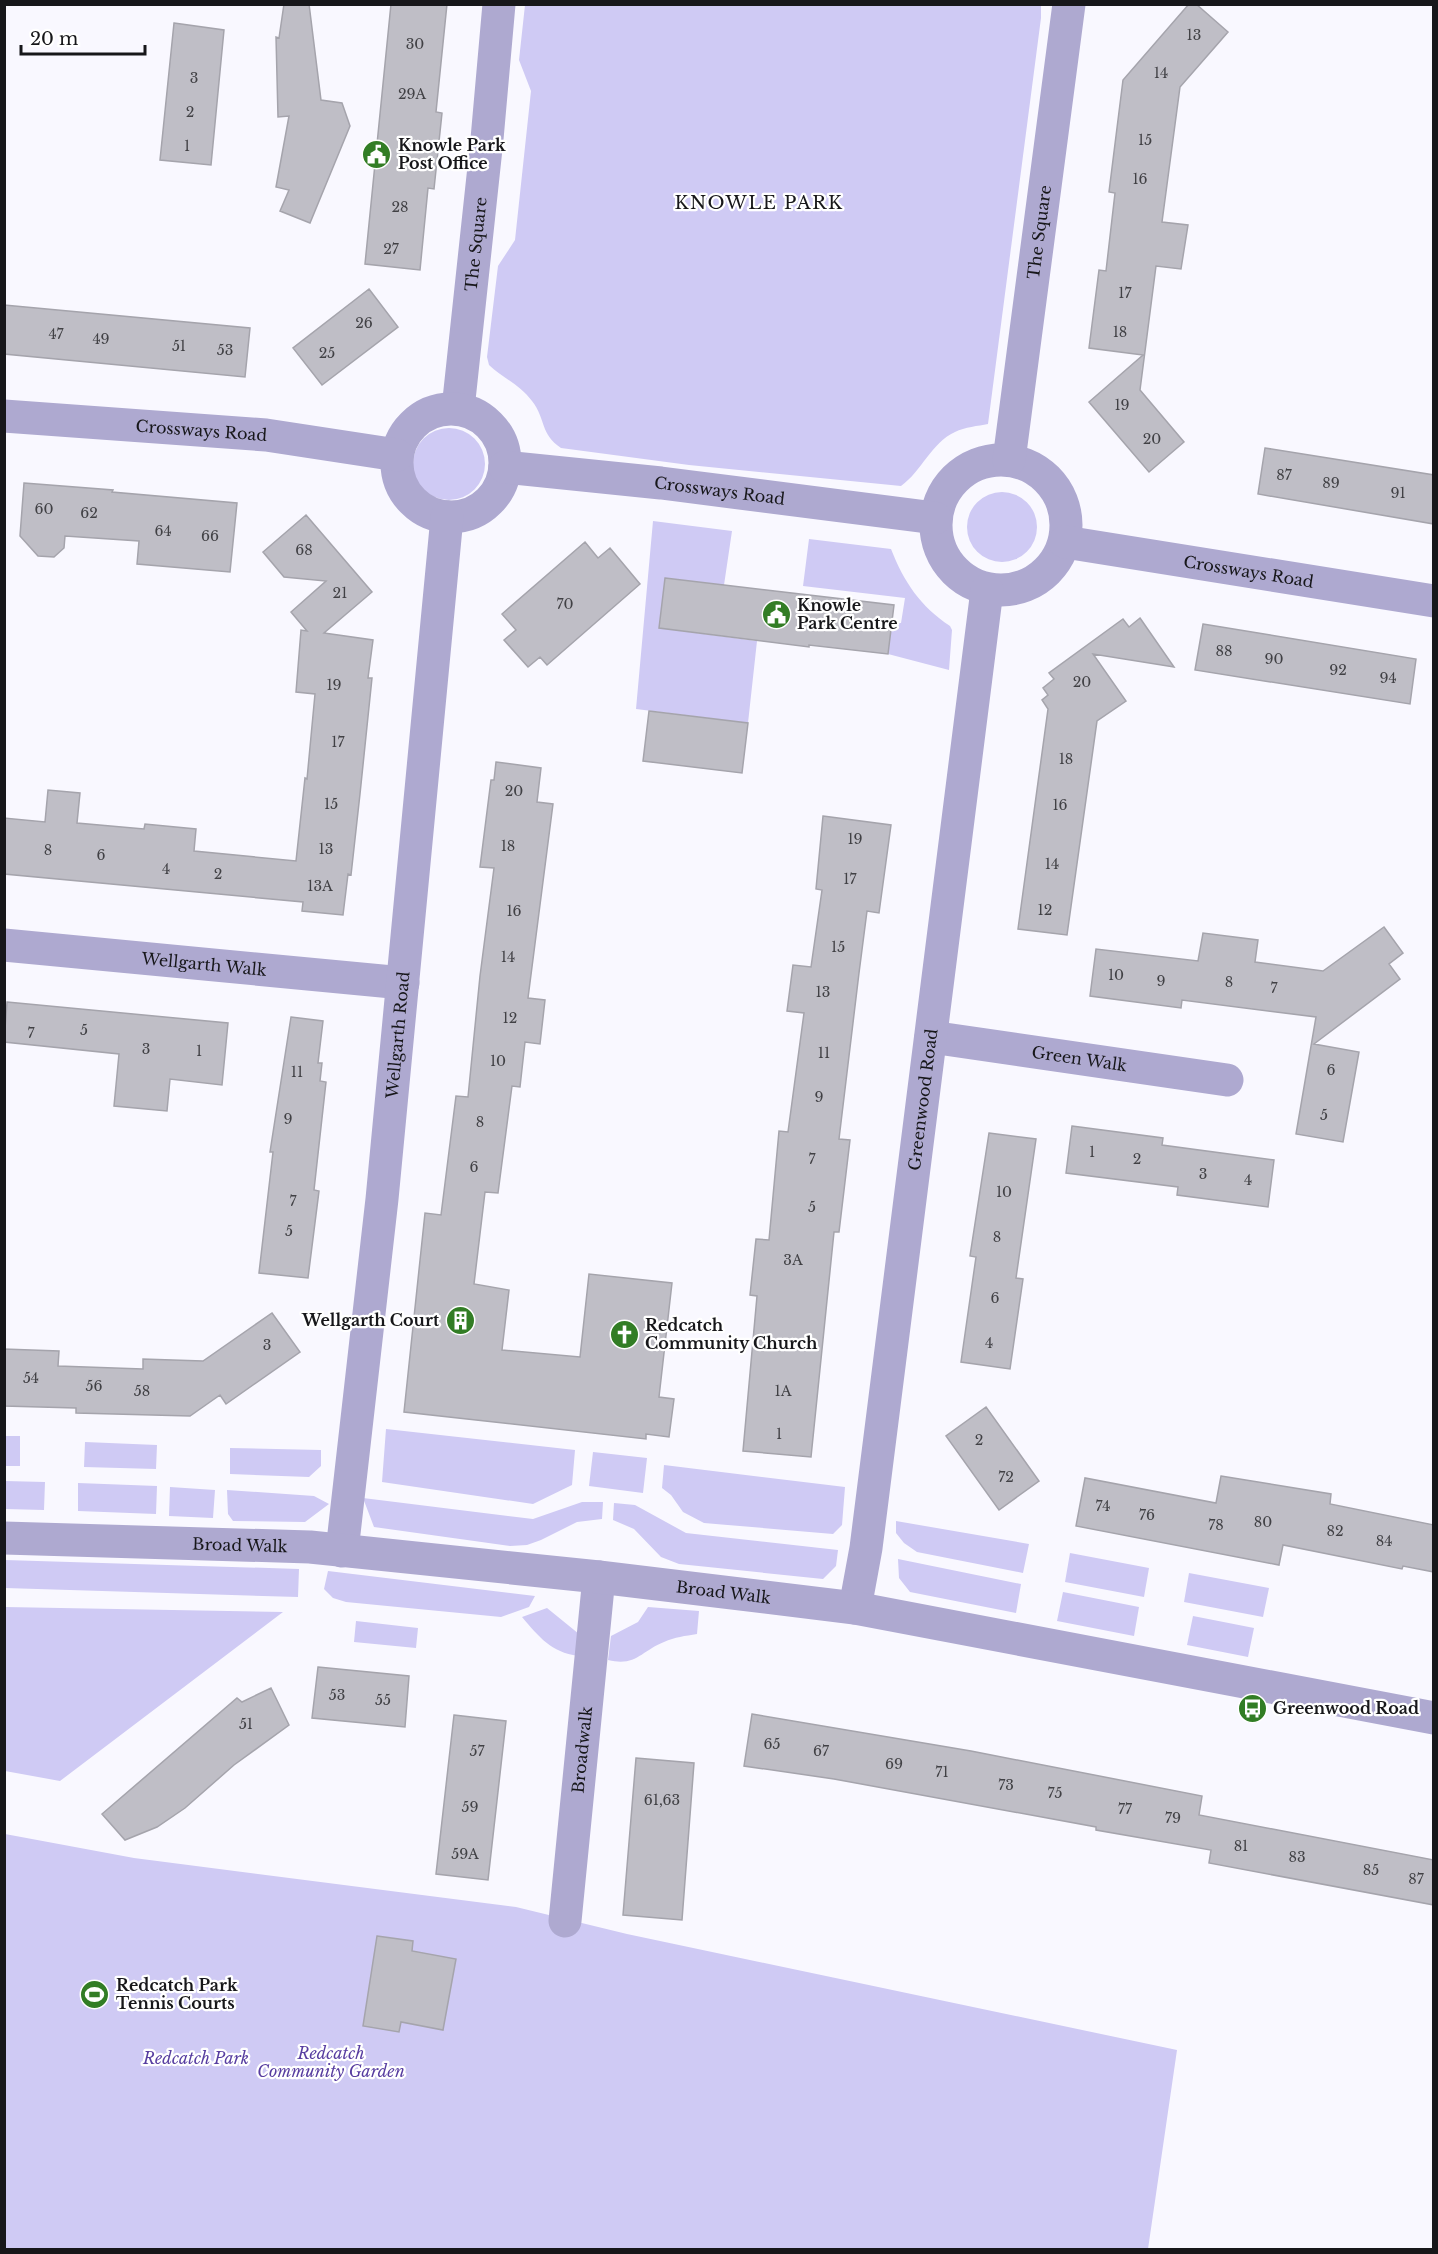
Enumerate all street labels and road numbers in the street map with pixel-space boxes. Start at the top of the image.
street label: The Square [1023,184,1055,280]
street label: The Square [461,196,491,292]
street label: Crossways Road [135,416,268,445]
street label: Crossways Road [653,472,786,509]
street label: Crossways Road [1182,551,1315,592]
street label: Wellgarth Walk [140,948,268,980]
street label: Wellgarth Road [382,970,414,1100]
street label: Greenwood Road [904,1027,942,1172]
street label: Green Walk [1030,1042,1129,1075]
street label: Broad Walk [192,1534,288,1556]
street label: Broad Walk [675,1576,772,1608]
street label: Broadwalk [568,1705,596,1794]

